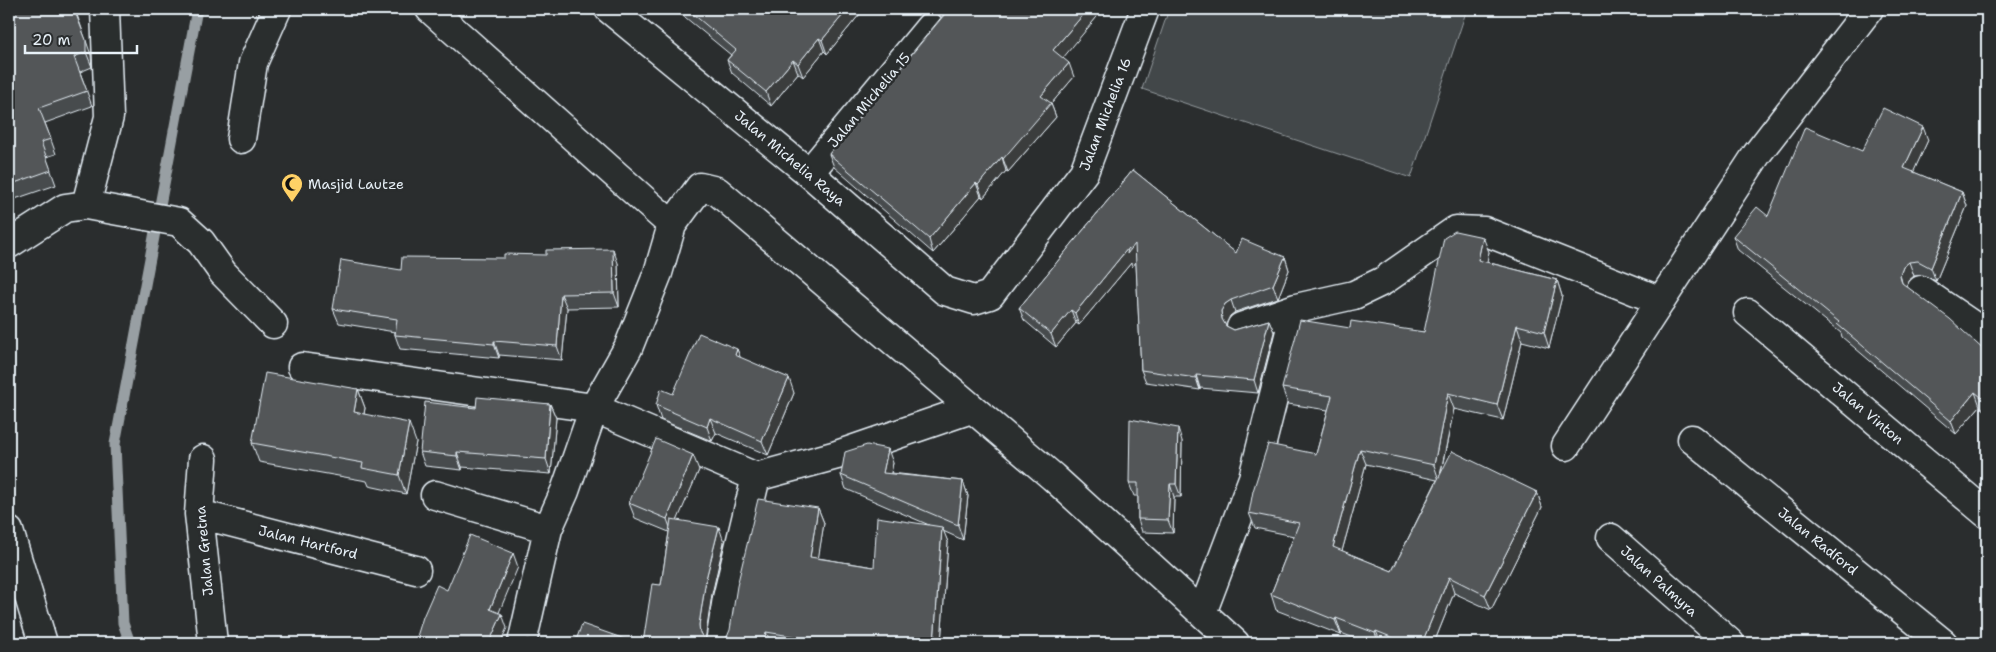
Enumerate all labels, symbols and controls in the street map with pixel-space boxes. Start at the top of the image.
scale bar [25,22,138,54]
text: 20 m [32,30,71,50]
street label: Jalan Michelia 15 [824,49,914,151]
street label: Jalan Michelia 16 [1075,55,1135,173]
street label: Jalan Michelia Raya [731,106,849,210]
mosque icon: Masjid Lautze [280,172,304,203]
place label: Masjid Lautze [308,175,404,193]
street label: Jalan Vinton [1829,378,1908,448]
street label: Jalan Radford [1774,503,1862,579]
street label: Jalan Gretna [191,505,217,597]
street label: Jalan Hartford [256,521,360,563]
street label: Jalan Palmyra [1617,542,1702,621]

